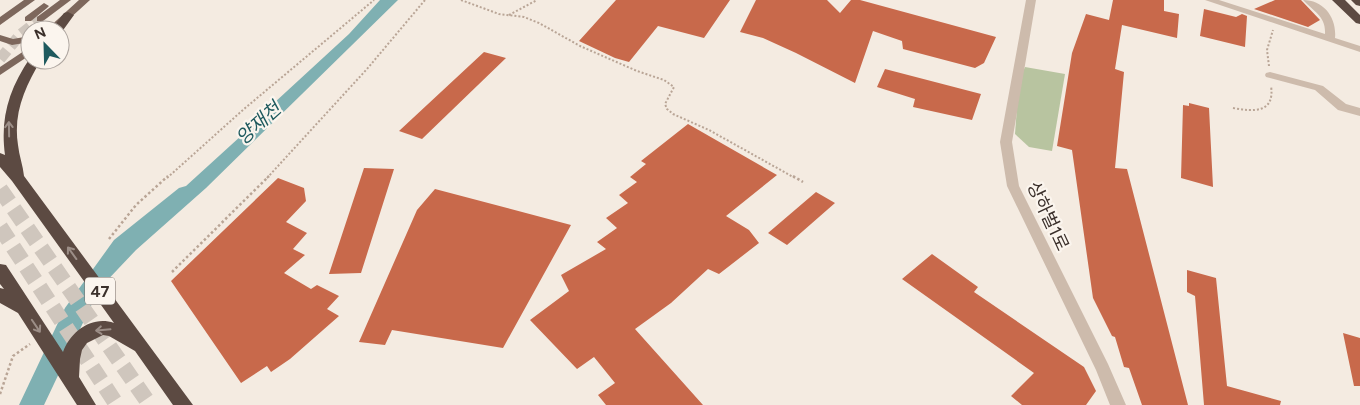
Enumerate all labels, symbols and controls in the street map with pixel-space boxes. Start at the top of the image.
north arrow [20,20,70,70]
text: N [32,24,48,43]
water label: 양재천 [231,96,287,149]
one-way arrow [4,121,14,137]
street label: 상하벌1로 [1022,178,1074,254]
one-way arrow [67,246,77,260]
road number: 47 [85,278,115,304]
one-way arrow [31,319,41,333]
one-way arrow [95,325,111,334]

